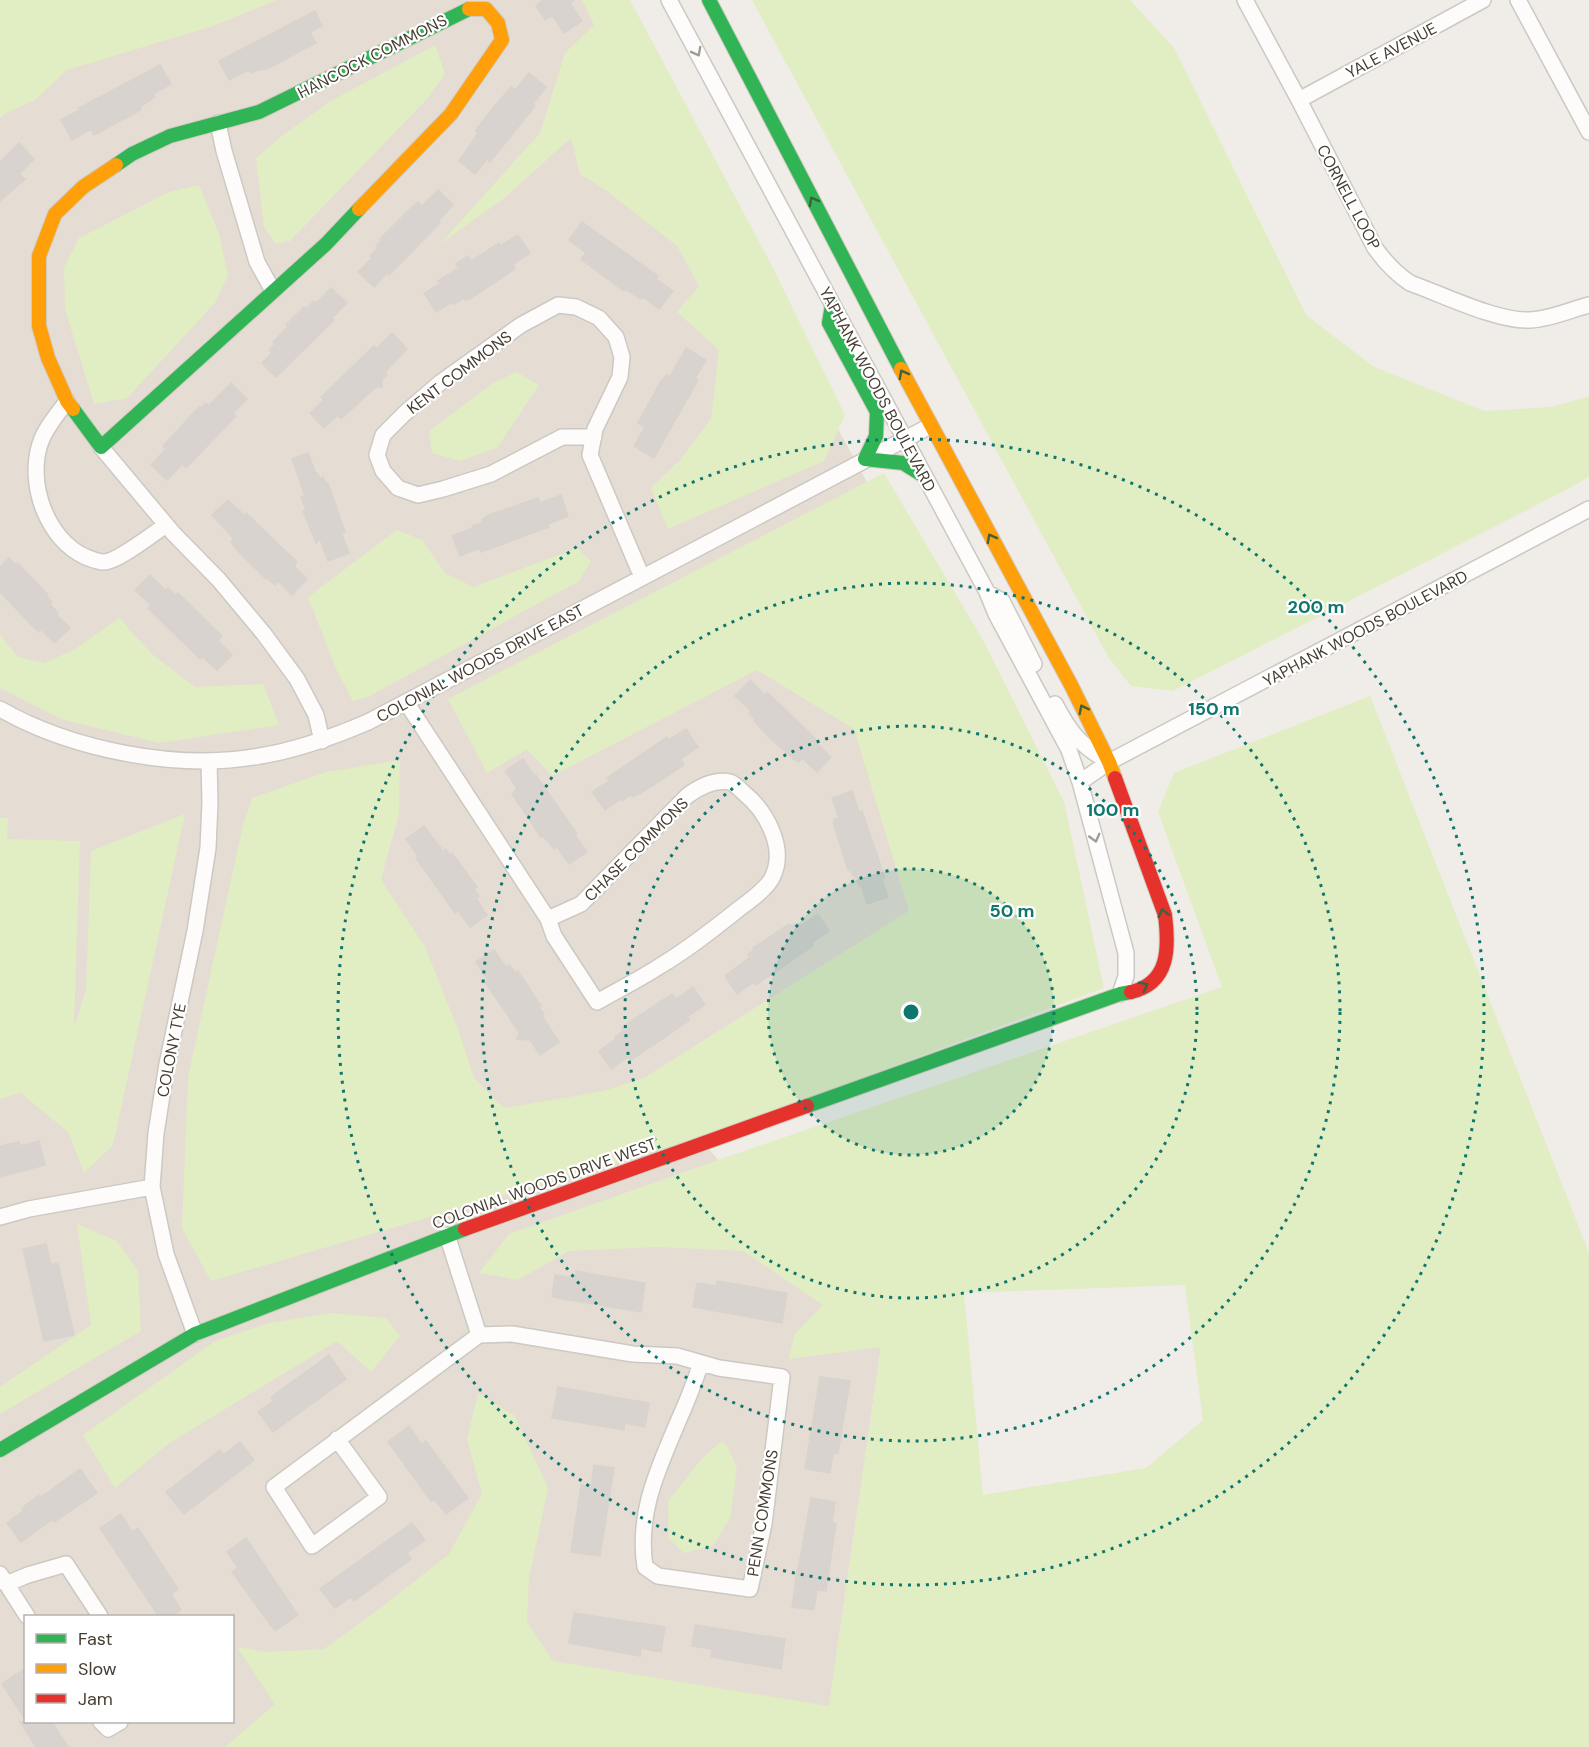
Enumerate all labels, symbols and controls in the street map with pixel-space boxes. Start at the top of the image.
street label: HANCOCK COMMONS [294,10,451,103]
street label: YALE AVENUE [1342,18,1440,83]
one-way arrow [689,45,701,56]
street label: CORNELL LOOP [1312,141,1385,253]
one-way arrow [809,197,820,208]
street label: YAPHANK WOODS BOULEVARD [815,283,941,495]
street label: KENT COMMONS [403,326,516,419]
one-way arrow [899,370,910,380]
one-way arrow [987,533,998,544]
street label: YAPHANK WOODS BOULEVARD [1259,565,1471,691]
text: 200 m [1288,595,1344,619]
street label: COLONIAL WOODS DRIVE EAST [373,600,588,727]
text: 150 m [1188,697,1240,721]
one-way arrow [1079,705,1090,716]
street label: CHASE COMMONS [580,793,693,906]
text: 100 m [1086,798,1140,822]
one-way arrow [1088,833,1101,843]
text: 50 m [989,899,1035,923]
one-way arrow [1158,908,1171,918]
one-way arrow [1137,982,1148,994]
street label: COLONY TYE [152,1001,191,1099]
centre of rings [901,1002,921,1022]
street label: COLONIAL WOODS DRIVE WEST [429,1133,659,1234]
street label: PENN COMMONS [742,1448,783,1578]
legend [24,1615,234,1723]
text: Fast [78,1627,113,1651]
text: Slow [78,1657,117,1681]
text: Jam [78,1687,113,1711]

